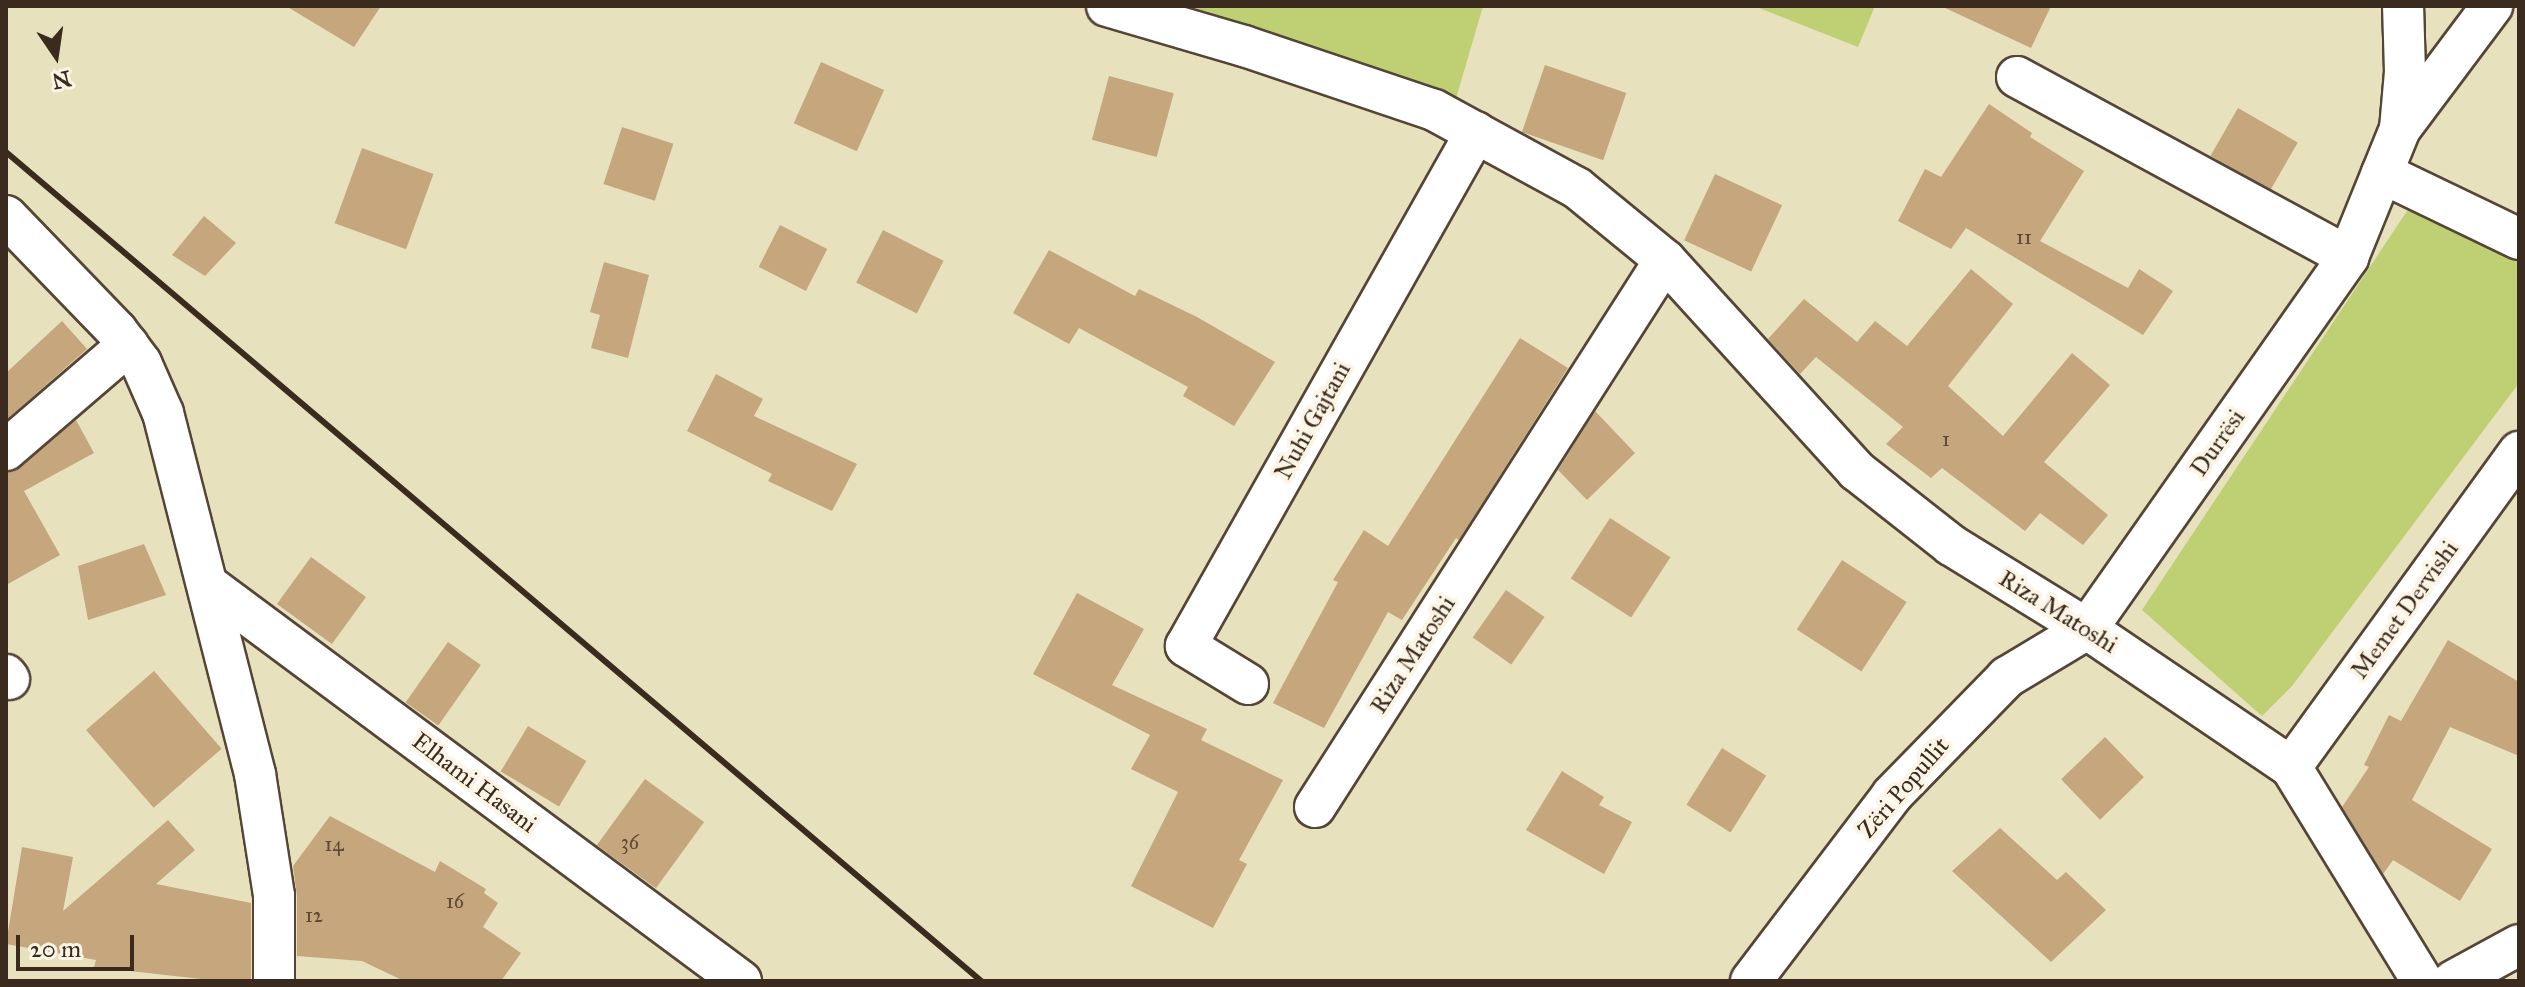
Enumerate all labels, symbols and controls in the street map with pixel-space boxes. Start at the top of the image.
north arrow [16,16,96,96]
text: N [49,65,74,95]
house number: 11 [2016,225,2032,249]
street label: Nuhi Gajtani [1269,357,1357,485]
street label: Durrësi [2185,404,2251,482]
house number: 1 [1942,427,1950,451]
street label: Memet Dervishi [2345,535,2465,685]
street label: Riza Matoshi [1993,564,2123,660]
street label: Riza Matoshi [1364,591,1462,719]
street label: Elhami Hasani [406,727,542,839]
street label: Zëri Popullit [1852,732,1956,844]
house number: 36 [621,830,639,854]
house number: 14 [324,832,344,856]
house number: 16 [446,889,464,913]
house number: 12 [305,903,323,927]
scale bar [20,919,138,969]
text: 20 m [30,934,81,964]

